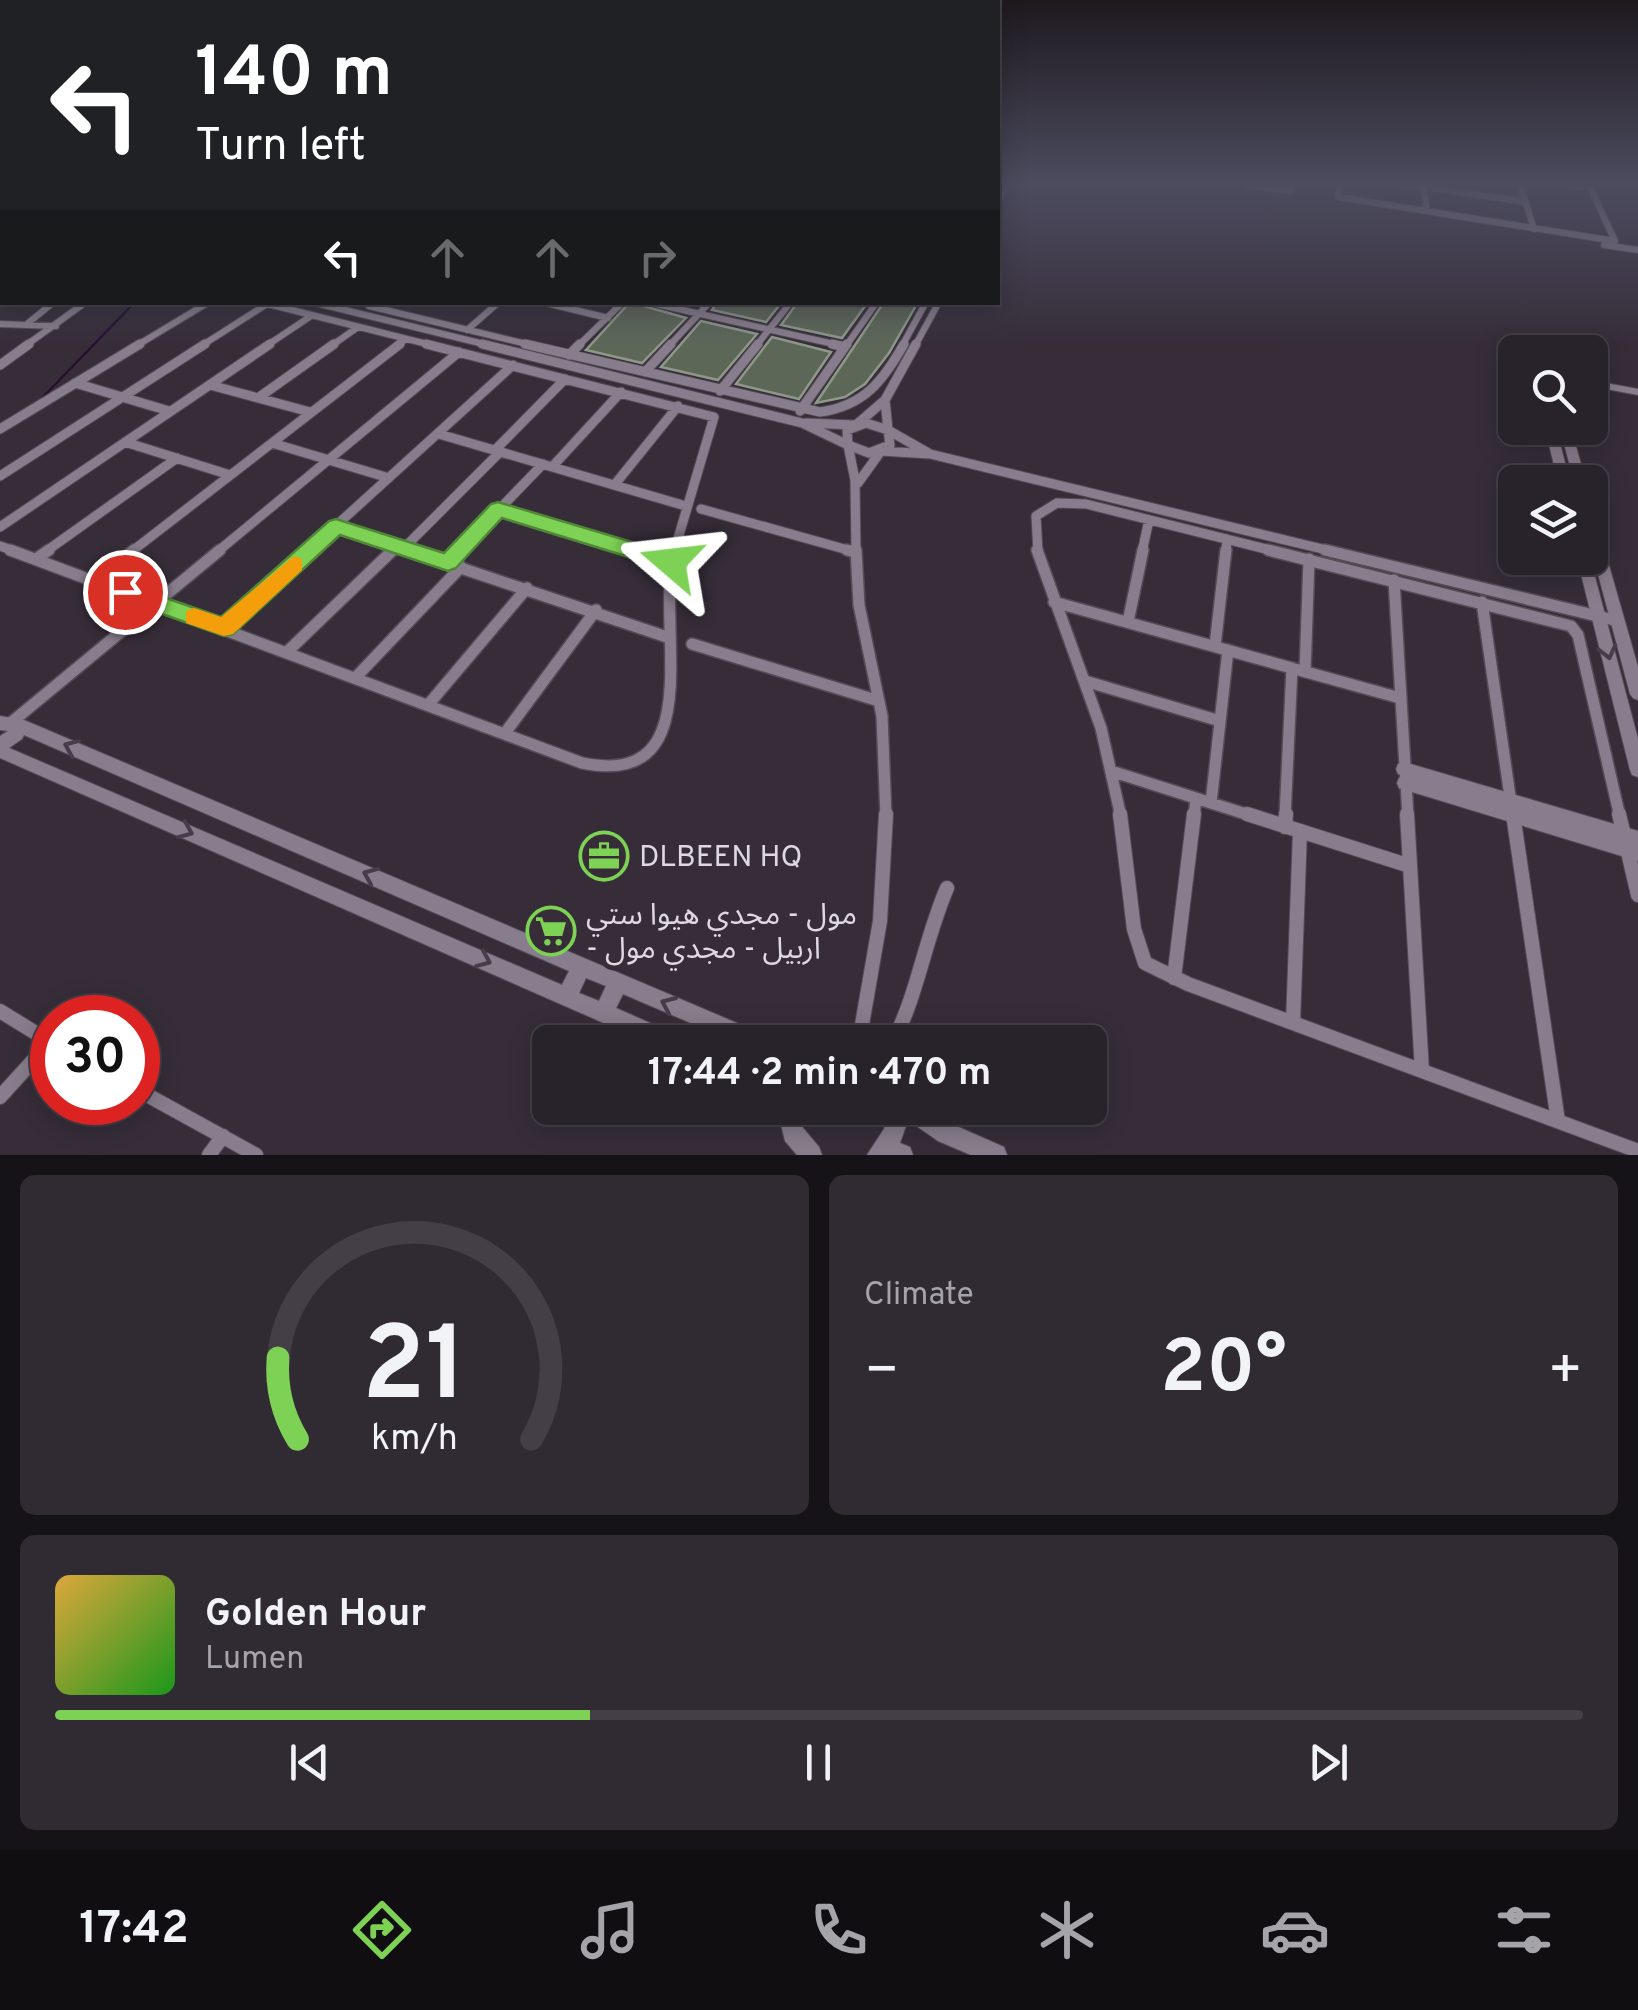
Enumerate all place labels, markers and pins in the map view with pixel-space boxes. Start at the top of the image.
pin [83,550,168,635]
office icon: DLBEEN HQ [578,830,630,882]
place label: DLBEEN HQ [639,840,802,877]
place label: مول - مجدي هيوا ستي - اربيل - مجدي مول [586,898,857,971]
supermarket icon: مول - مجدي هيوا ستي - اربيل - مجدي مول [525,905,577,957]

